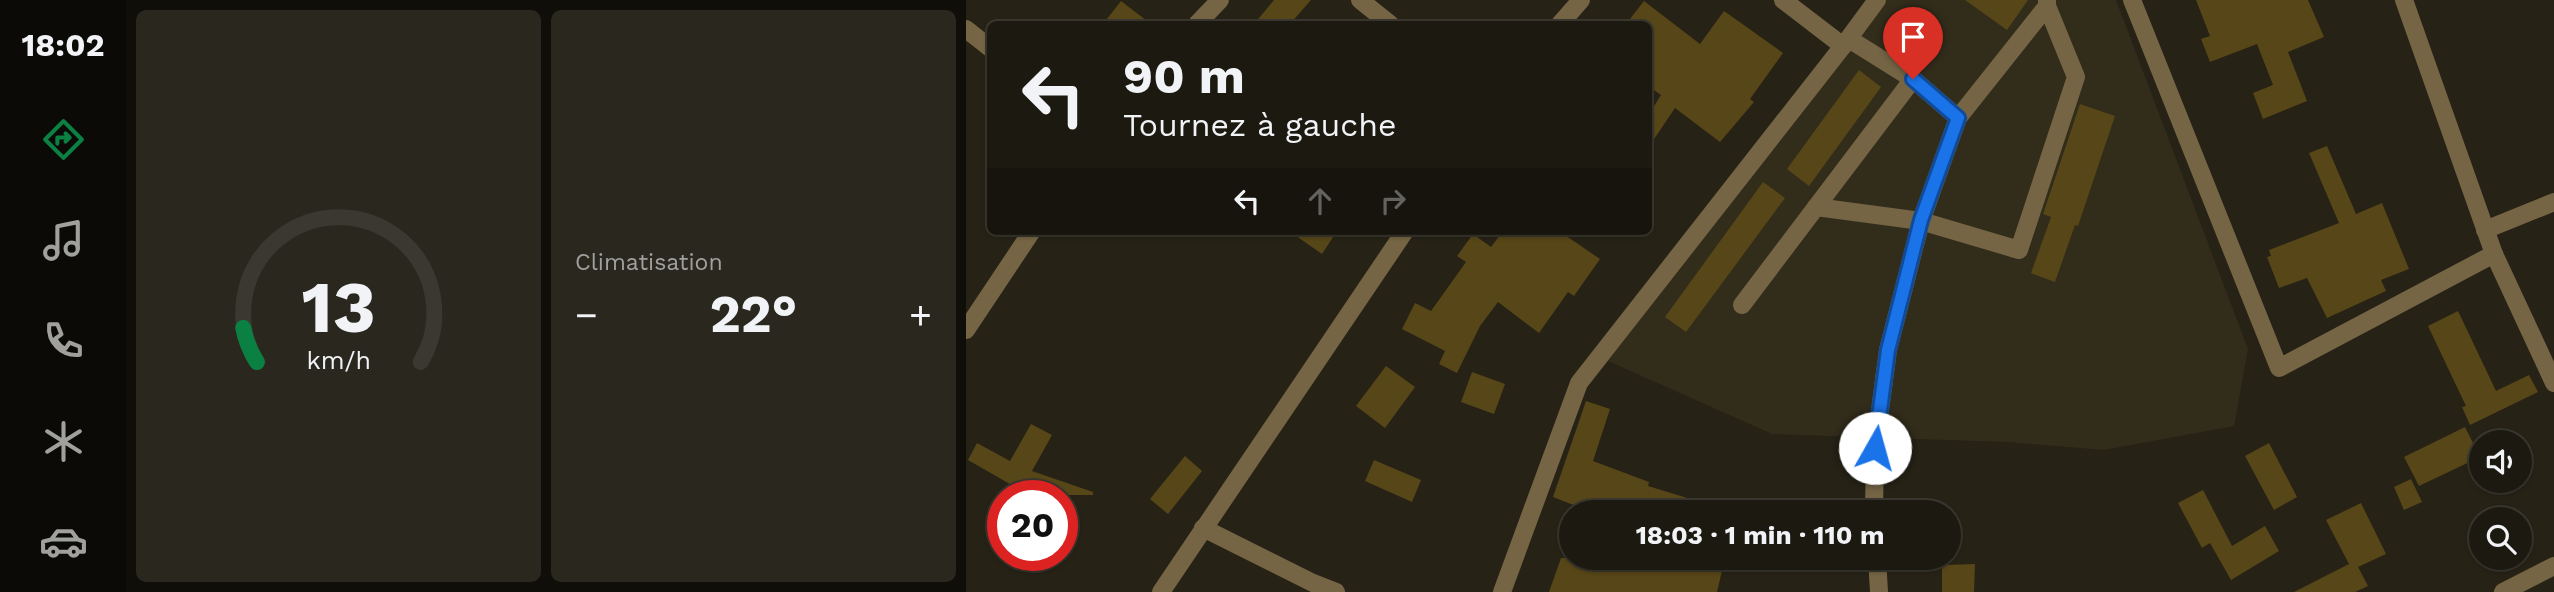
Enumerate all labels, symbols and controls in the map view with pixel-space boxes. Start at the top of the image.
pin [1883,7,1943,79]
icon: arrive [1894,18,1932,56]
text: 18:02 [21,26,105,64]
text: 90 m [1123,47,1245,105]
icon: left [1008,49,1099,140]
text: Tournez à gauche [1123,106,1396,144]
icon: directions [39,115,88,164]
icon: left [1228,182,1266,220]
icon: ahead [1301,182,1339,220]
icon: right [1374,182,1412,220]
icon: music [39,216,88,265]
text: Climatisation [575,249,723,276]
text: 13 [301,264,376,350]
text: 22° [710,284,797,345]
text: − [575,293,598,337]
text: + [909,293,932,337]
icon: phone [39,316,88,365]
text: km/h [306,346,371,375]
position arrow [1838,411,1912,485]
icon: climate [39,417,88,466]
map controls [2469,430,2532,570]
button: sound [2469,430,2532,493]
speed limit sign: 20 [987,480,1078,571]
button: search [2469,507,2532,570]
icon: car [39,517,88,566]
text: 18:03 · 1 min · 110 m [1636,520,1884,550]

